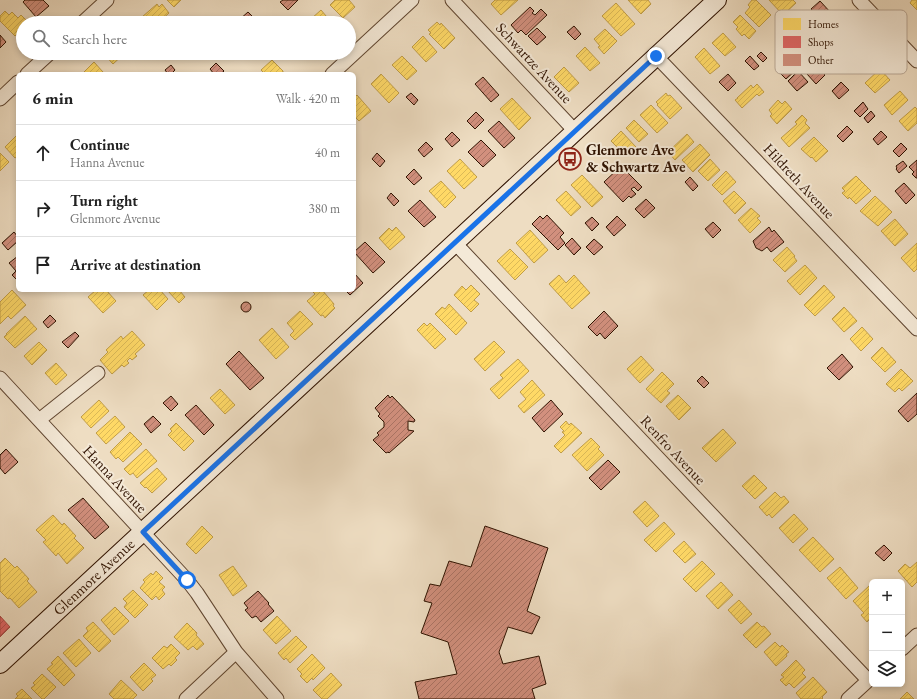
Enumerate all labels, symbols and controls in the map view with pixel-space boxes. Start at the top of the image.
legend [775,10,907,74]
search box [16,16,356,60]
text: Homes [808,17,839,31]
street label: Schwartze Avenue [492,18,577,107]
icon: search [30,27,52,49]
text: Search here [62,29,127,48]
text: Shops [808,35,834,49]
route end [647,47,665,65]
text: Other [808,53,834,67]
text: 6 min [32,87,73,109]
text: Walk · 420 m [276,90,340,107]
text: Continue [70,135,130,154]
street label: Hildreth Avenue [760,139,839,222]
place label: Glenmore Ave & Schwartz Ave [586,140,686,176]
icon: ahead [32,142,54,164]
text: 40 m [315,144,340,161]
bus stop icon: Glenmore Ave & Schwartz Ave [557,146,583,172]
text: Hanna Avenue [70,154,145,171]
text: Turn right [70,191,138,210]
icon: right [32,198,54,220]
text: 380 m [309,200,340,217]
text: Glenmore Avenue [70,210,160,227]
icon: arrive [32,254,54,276]
text: Arrive at destination [70,255,201,274]
street label: Renfro Avenue [637,411,710,488]
street label: Hanna Avenue [79,441,152,517]
street label: Glenmore Avenue [49,534,138,619]
route start [178,571,196,589]
map controls [869,579,905,687]
button: + [869,579,905,615]
button: − [869,615,905,651]
button: layers [869,651,905,687]

